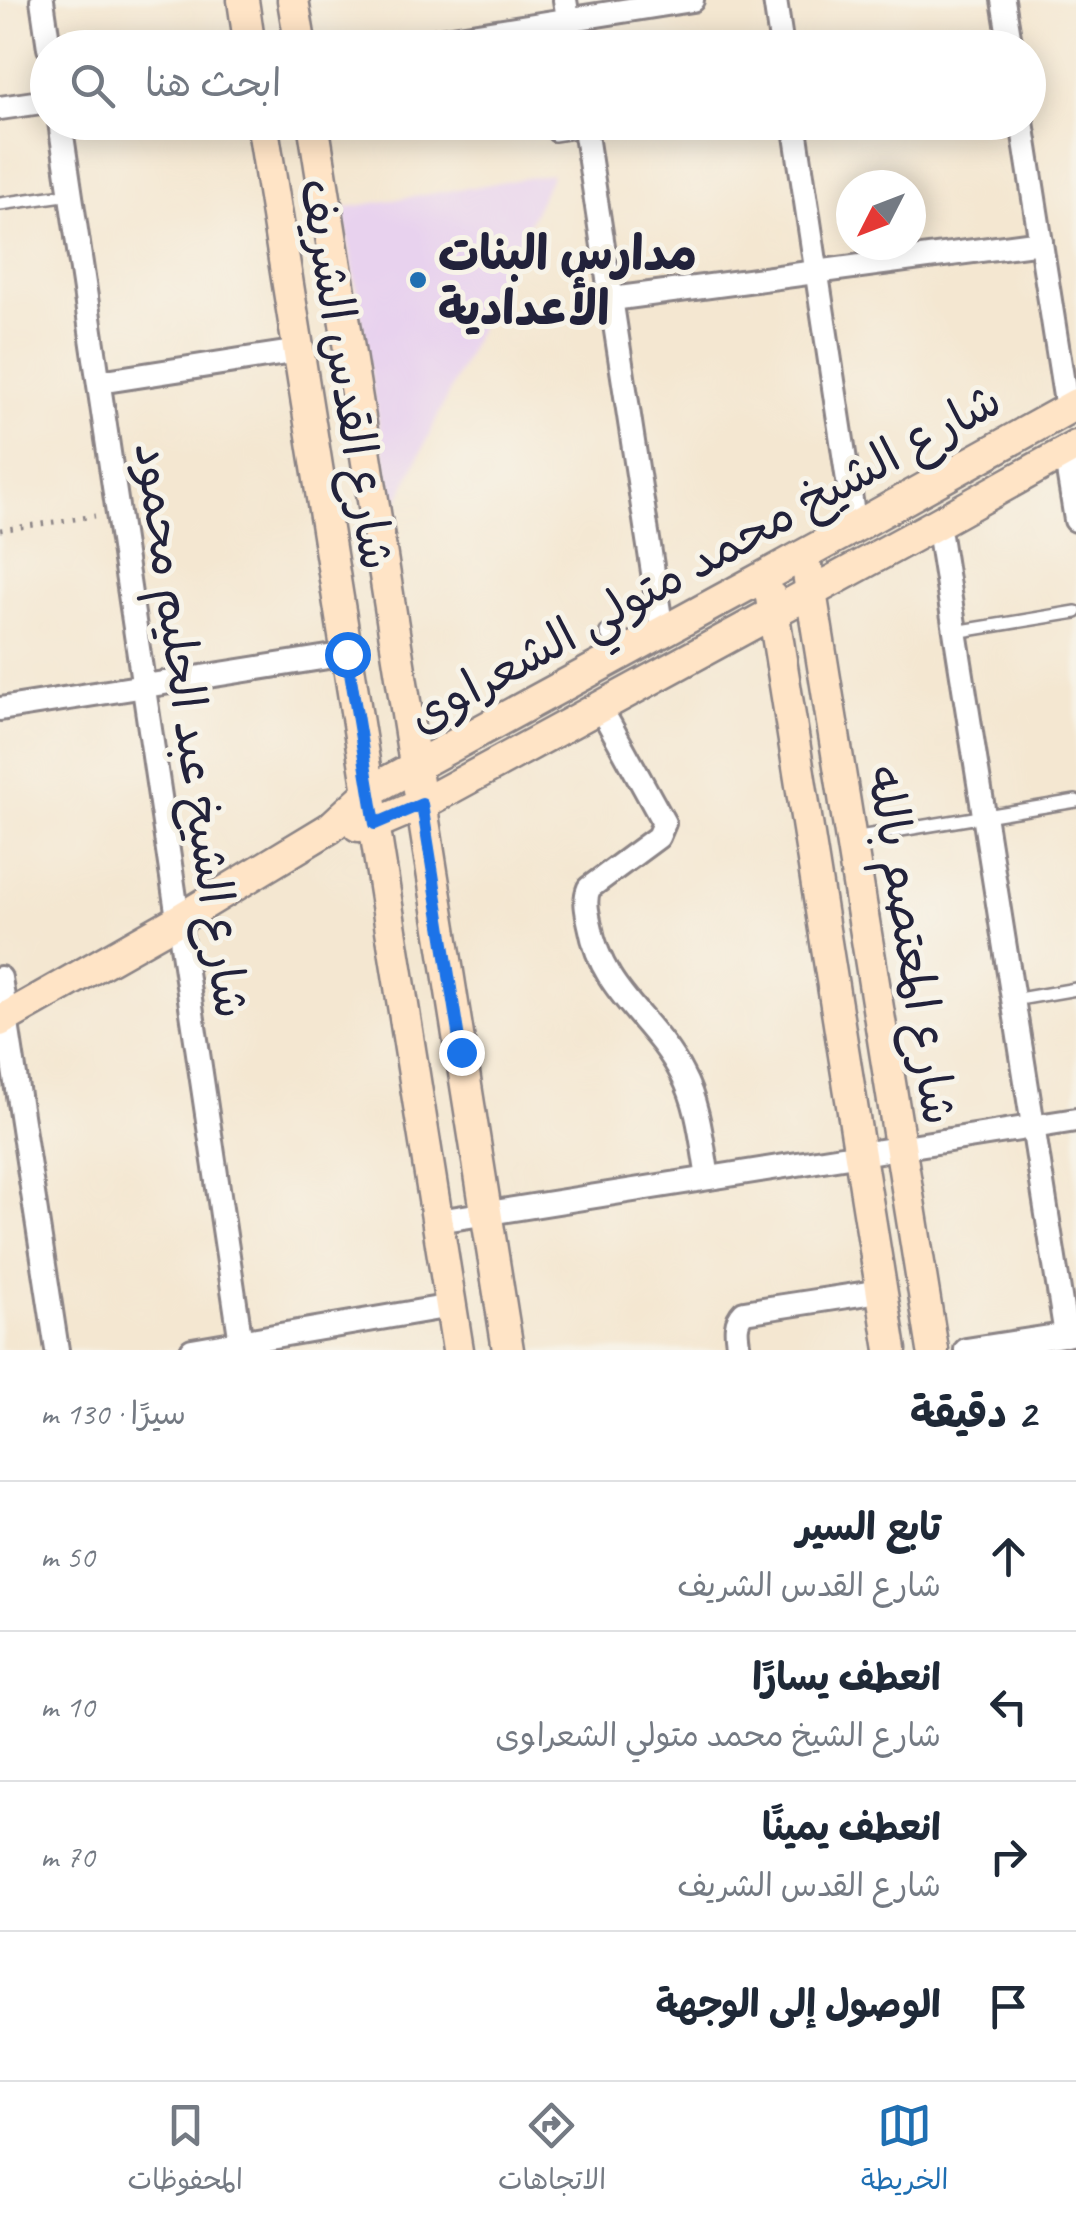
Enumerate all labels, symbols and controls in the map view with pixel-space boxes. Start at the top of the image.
search box [30,30,1046,140]
icon: search [65,58,120,113]
text: ابحث هنا [145,60,281,107]
north arrow [836,170,926,260]
street label: شارع القدس الشريف [283,174,408,575]
place label: مدارس البنات الأعدادية [438,223,697,338]
marker: مدارس البنات الأعدادية [407,269,429,291]
street label: شارع الشيخ محمد متولي الشعراوى [398,370,1017,756]
street label: شارع الشيخ عبد الحليم محمود [115,438,262,1023]
route start [325,632,371,678]
street label: شارع المعتصم بالله [848,761,970,1130]
route end [439,1030,485,1076]
text: 2 دقيقة [910,1387,1036,1440]
text: سيرًا · 130 m [40,1393,186,1434]
text: تابع السير [796,1504,941,1551]
icon: ahead [981,1529,1036,1584]
text: 50 m [40,1536,94,1577]
text: شارع القدس الشريف [677,1565,941,1606]
text: انعطف يسارًا [752,1654,941,1701]
icon: left [981,1679,1036,1734]
text: 10 m [40,1686,94,1727]
text: شارع الشيخ محمد متولي الشعراوى [495,1715,941,1756]
text: انعطف يمينًا [762,1804,941,1851]
icon: right [981,1829,1036,1884]
text: 70 m [40,1836,94,1877]
text: شارع القدس الشريف [677,1865,941,1906]
icon: arrive [981,1979,1036,2034]
text: الوصول إلى الوجهة [655,1981,941,2028]
tab: المحفوظات [128,2098,243,2204]
tab: الاتجاهات [498,2098,606,2204]
tab: الخريطة [861,2098,948,2204]

